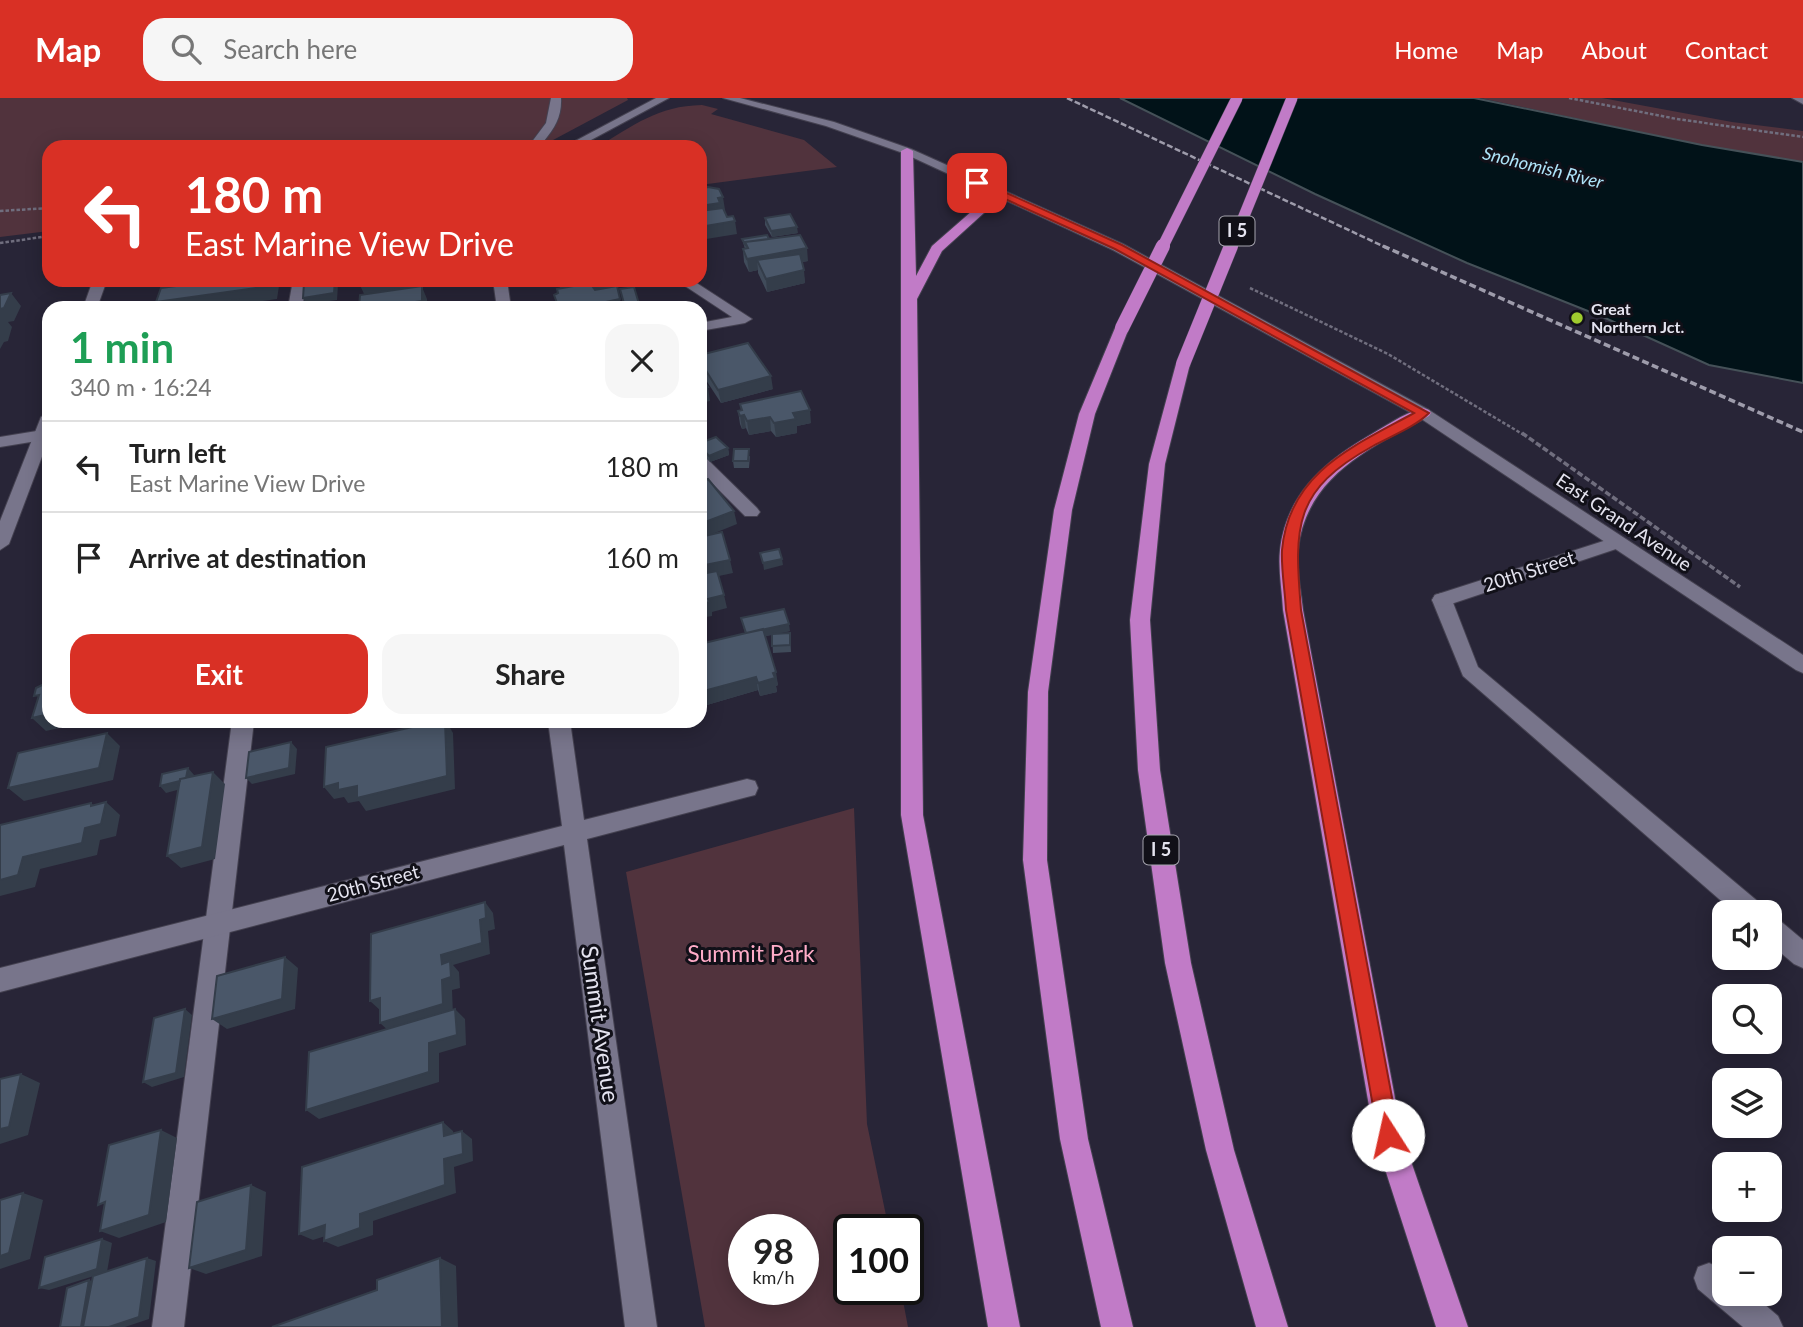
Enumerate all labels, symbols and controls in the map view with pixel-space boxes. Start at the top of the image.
search box [143,18,633,81]
text: Map [35,29,101,69]
icon: search [167,30,205,68]
text: Search here [223,33,357,65]
text: Home [1394,35,1458,64]
text: Map [1496,35,1544,64]
text: About [1582,35,1647,64]
text: Contact [1685,35,1768,64]
water label: Snohomish River [1481,141,1607,193]
pin [947,153,1007,213]
icon: arrive [958,164,996,202]
text: 180 m [185,165,323,223]
icon: left [70,168,161,259]
road number: I 5 [1220,216,1254,246]
text: East Marine View Drive [185,224,514,263]
place label: Great Northern Jct. [1591,299,1684,336]
marker: Great Northern Jct. [1569,310,1585,326]
text: 1 min [70,322,174,372]
button: close [605,324,679,398]
text: 340 m · 16:24 [70,373,212,401]
text: Turn left [129,437,226,469]
icon: left [70,448,108,486]
text: 180 m [606,451,679,483]
street label: East Grand Avenue [1552,468,1696,575]
text: East Marine View Drive [129,469,365,497]
icon: arrive [70,539,108,577]
text: Arrive at destination [129,542,366,574]
text: 160 m [606,542,679,574]
street label: 20th Street [1480,545,1577,596]
button: Exit [70,634,368,714]
button: Share [382,634,679,714]
road number: I 5 [1144,836,1178,864]
street label: 20th Street [324,859,422,906]
map controls [1712,900,1782,1306]
button: sound [1712,900,1782,970]
park label: Summit Park [687,939,815,967]
street label: Summit Avenue [576,944,626,1104]
button: search [1712,984,1782,1054]
button: layers [1712,1068,1782,1138]
position arrow [1351,1098,1425,1172]
button: + [1712,1152,1782,1222]
speed limit sign: 100 [833,1214,924,1305]
text: 98 [753,1229,794,1271]
button: − [1712,1236,1782,1306]
text: km/h [752,1266,795,1288]

